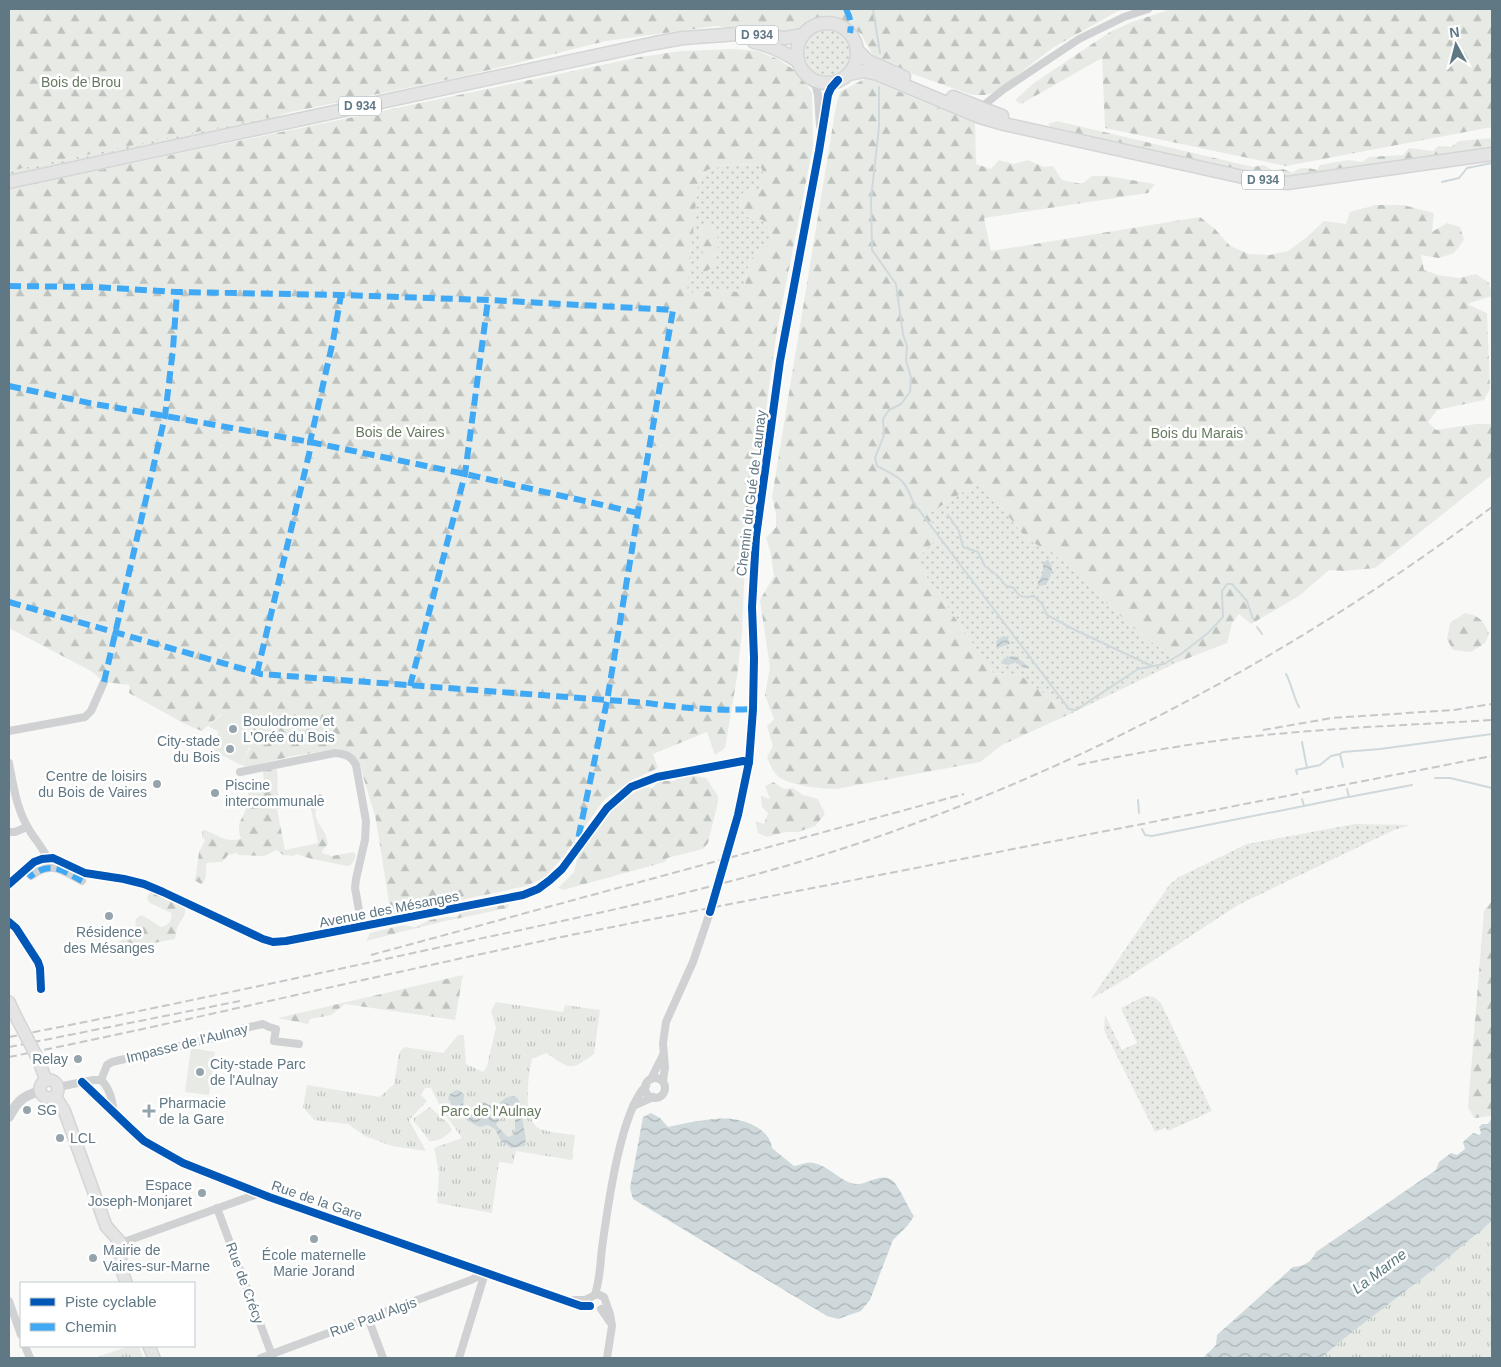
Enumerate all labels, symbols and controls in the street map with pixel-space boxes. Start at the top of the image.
north arrow [1431,20,1481,70]
text: N [1448,24,1460,41]
road number: D 934 [736,26,778,44]
park label: Bois de Brou [41,74,121,90]
road number: D 934 [339,96,381,115]
road number: D 934 [1242,170,1284,190]
street label: Chemin du Gué de Launay [733,409,769,577]
park label: Bois de Vaires [355,424,445,440]
park label: Bois du Marais [1151,425,1243,441]
place label: Boulodrome et L’Orée du Bois [243,713,335,745]
marker: Boulodrome et L’Orée du Bois [227,723,239,735]
place label: City-stade du Bois [157,733,220,765]
marker: City-stade du Bois [224,743,236,755]
place label: Centre de loisirs du Bois de Vaires [38,768,147,800]
place label: Piscine intercommunale [225,777,325,809]
marker: Centre de loisirs du Bois de Vaires [151,778,163,790]
marker: Piscine intercommunale [209,787,221,799]
street label: Avenue des Mésanges [318,888,460,930]
marker: Résidence des Mésanges [103,910,115,922]
place label: Résidence des Mésanges [63,924,155,956]
street label: Impasse de l'Aulnay [124,1020,250,1066]
place label: Relay [32,1051,68,1067]
marker: Relay [72,1053,84,1065]
place label: City-stade Parc de l'Aulnay [210,1056,306,1088]
marker: City-stade Parc de l'Aulnay [194,1066,206,1078]
place label: Pharmacie de la Gare [159,1095,226,1127]
place label: SG [37,1102,57,1118]
park label: Parc de l'Aulnay [441,1103,541,1119]
marker: SG [21,1104,33,1116]
marker: Pharmacie de la Gare [143,1105,155,1117]
place label: LCL [70,1130,96,1146]
marker: LCL [54,1132,66,1144]
place label: Espace Joseph-Monjaret [88,1177,192,1209]
street label: Rue de la Gare [270,1177,365,1223]
marker: Espace Joseph-Monjaret [196,1187,208,1199]
marker: École maternelle Marie Jorand [308,1233,320,1245]
street label: Rue de Crécy [223,1240,267,1326]
place label: Mairie de Vaires-sur-Marne [103,1242,210,1274]
water label: La Marne [1349,1245,1409,1297]
place label: École maternelle Marie Jorand [262,1247,366,1279]
marker: Mairie de Vaires-sur-Marne [87,1252,99,1264]
legend [20,1282,195,1347]
text: Piste cyclable [65,1293,157,1310]
street label: Rue Paul Algis [327,1294,419,1340]
text: Chemin [65,1318,117,1335]

